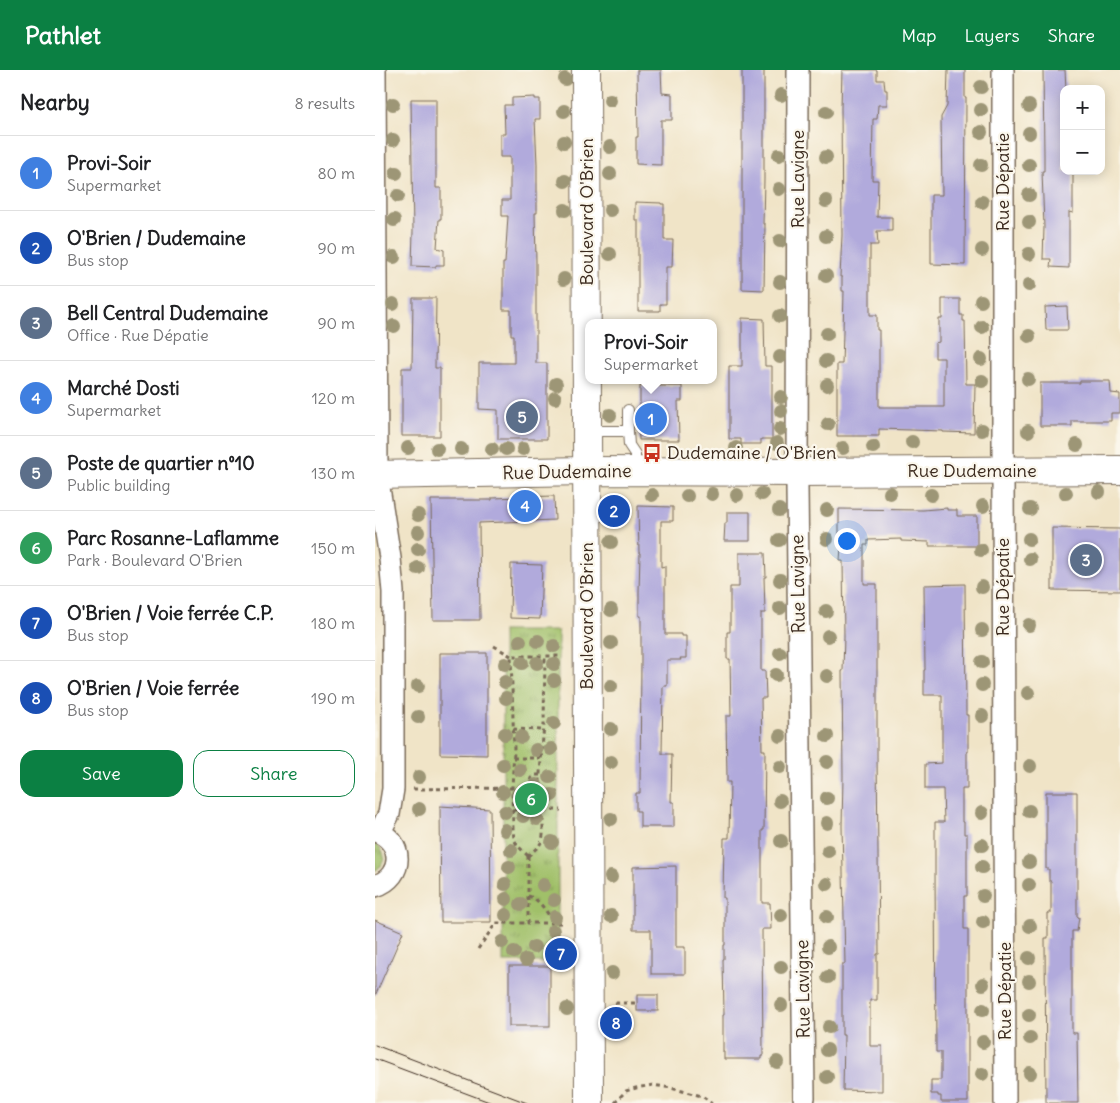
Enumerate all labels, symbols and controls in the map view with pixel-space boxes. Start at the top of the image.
text: Pathlet [25,20,101,50]
text: Map [901,24,936,47]
text: Layers [964,24,1020,47]
text: Share [1048,24,1095,47]
map controls [1060,85,1105,175]
button: + [1060,85,1105,130]
text: Nearby [20,89,90,116]
text: 8 results [294,93,355,113]
street label: Rue Lavigne [786,130,809,228]
button: − [1060,130,1105,175]
street label: Rue Dépatie [991,133,1014,231]
street label: Boulevard O'Brien [575,138,598,286]
text: Provi-Soir [67,151,151,175]
text: 1 [33,163,39,183]
text: 80 m [317,163,355,183]
text: Supermarket [67,175,161,195]
text: O'Brien / Dudemaine [67,226,246,250]
text: 2 [32,238,40,258]
text: 90 m [317,238,355,258]
text: Bus stop [67,250,129,270]
text: Bell Central Dudemaine [67,301,268,325]
text: 3 [31,313,41,333]
text: 90 m [317,313,355,333]
popup [585,319,717,384]
text: Office · Rue Dépatie [67,325,209,345]
text: Provi-Soir [604,330,688,354]
text: Supermarket [604,354,698,374]
text: Marché Dosti [67,376,180,400]
text: 4 [31,388,41,408]
text: 120 m [312,388,355,408]
pin: 5 [506,398,538,436]
text: Supermarket [67,400,161,420]
pin: 1 [635,400,667,438]
place label: Dudemaine / O'Brien [667,441,836,464]
bus stop icon: Dudemaine / O'Brien [641,442,663,464]
text: Poste de quartier n°10 [67,451,255,475]
street label: Rue Dudemaine [502,459,632,484]
street label: Rue Dudemaine [907,459,1037,482]
text: 5 [31,463,41,483]
text: 130 m [311,463,355,483]
text: Public building [67,475,170,495]
pin: 4 [509,487,541,525]
pin: 2 [598,492,630,530]
text: Parc Rosanne-Laflamme [67,526,279,550]
your location [834,528,860,554]
street label: Rue Lavigne [785,535,810,634]
text: 6 [31,538,41,558]
text: 150 m [311,538,355,558]
street label: Rue Dépatie [991,538,1014,636]
pin: 3 [1070,541,1102,579]
street label: Boulevard O'Brien [575,542,598,690]
text: Park · Boulevard O'Brien [67,550,243,570]
text: O'Brien / Voie ferrée C.P. [67,601,274,625]
text: 7 [32,613,40,633]
text: 180 m [311,613,355,633]
text: Bus stop [67,625,129,645]
text: O'Brien / Voie ferrée [67,676,239,700]
text: 8 [31,688,41,708]
text: 190 m [311,688,355,708]
text: Bus stop [67,700,129,720]
button: Save [20,750,183,797]
button: Share [193,750,355,797]
pin: 6 [515,780,547,818]
pin: 7 [545,935,577,973]
street label: Rue Lavigne [790,940,815,1039]
street label: Rue Dépatie [993,942,1016,1040]
pin: 8 [600,1004,632,1042]

